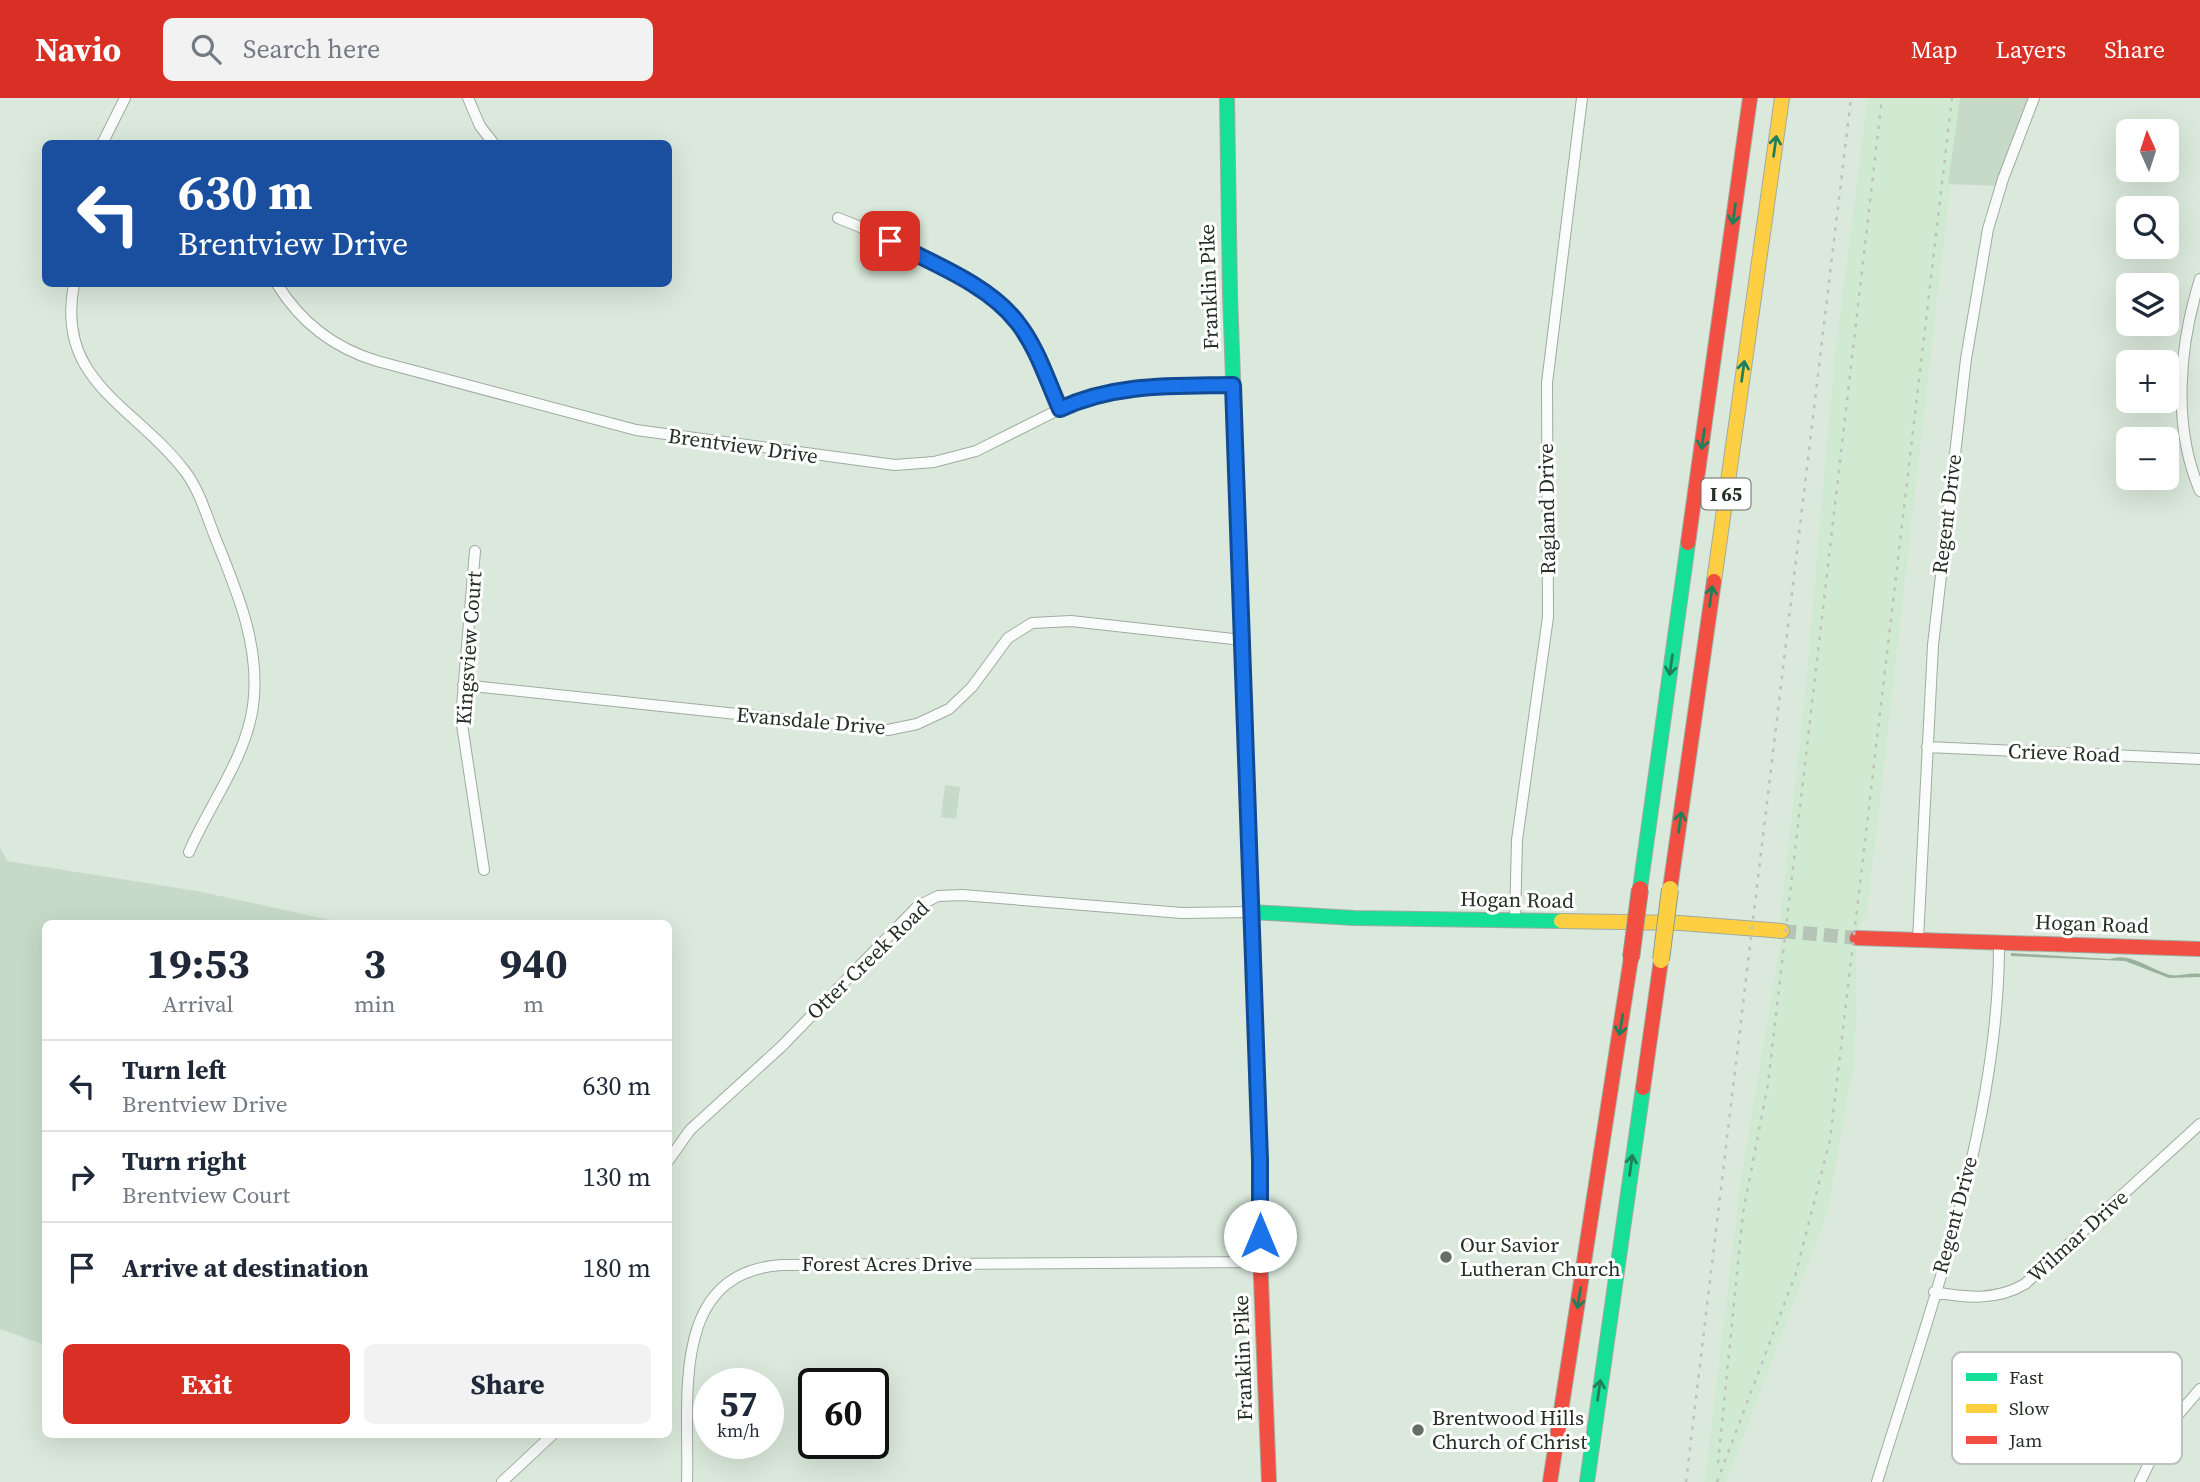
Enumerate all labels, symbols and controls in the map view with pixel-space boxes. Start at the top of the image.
search box [163,18,653,81]
text: Navio [35,27,121,72]
icon: search [187,30,225,68]
text: Search here [243,31,380,67]
text: Map [1911,33,1958,66]
text: Layers [1996,33,2066,66]
text: Share [2104,33,2165,66]
north arrow [2116,119,2179,182]
map controls [2116,119,2179,490]
one-way arrow [1769,135,1782,158]
text: 630 m [178,158,313,225]
icon: left [63,168,154,259]
button: search [2116,196,2179,259]
one-way arrow [1728,202,1741,225]
pin [860,211,920,271]
text: Brentview Drive [178,222,408,266]
icon: arrive [871,222,909,260]
street label: Franklin Pike [1192,224,1225,350]
button: layers [2116,273,2179,336]
button: + [2116,350,2179,413]
one-way arrow [1737,360,1750,383]
street label: Brentview Drive [666,421,820,470]
button: − [2116,427,2179,490]
one-way arrow [1696,428,1709,450]
street label: Ragland Drive [1531,443,1562,575]
street label: Regent Drive [1925,452,1968,576]
road number: I 65 [1702,478,1750,510]
street label: Kingsview Court [449,570,488,726]
one-way arrow [1705,586,1718,608]
one-way arrow [1665,653,1678,676]
street label: Evansdale Drive [735,700,887,741]
street label: Crieve Road [2007,736,2121,769]
one-way arrow [1673,811,1686,834]
street label: Hogan Road [1460,884,1574,915]
street label: Otter Creek Road [800,893,935,1026]
street label: Hogan Road [2035,907,2150,940]
text: 19:53 [146,934,250,992]
text: 3 [363,934,386,992]
text: 940 [500,934,568,992]
text: Arrival [162,988,233,1020]
text: min [354,988,395,1020]
text: m [523,988,544,1020]
one-way arrow [1614,1013,1627,1036]
text: Turn left [122,1052,226,1088]
icon: left [63,1067,101,1105]
text: 630 m [583,1068,651,1104]
text: Brentview Drive [122,1088,288,1120]
text: Turn right [122,1143,246,1179]
street label: Regent Drive [1925,1153,1984,1277]
one-way arrow [1625,1154,1638,1177]
icon: right [63,1158,101,1196]
text: 130 m [583,1159,651,1195]
text: Brentview Court [122,1179,290,1211]
street label: Wilmar Drive [2021,1183,2134,1289]
position arrow [1223,1199,1297,1273]
place label: Our Savior Lutheran Church [1460,1230,1621,1283]
icon: arrive [63,1249,101,1287]
street label: Forest Acres Drive [802,1249,972,1278]
marker: Our Savior Lutheran Church [1438,1249,1454,1265]
text: Arrive at destination [122,1250,369,1286]
text: 180 m [583,1250,651,1286]
one-way arrow [1572,1287,1585,1309]
street label: Franklin Pike [1226,1295,1259,1421]
button: Exit [63,1344,350,1424]
button: Share [364,1344,651,1424]
legend [1952,1352,2182,1464]
text: Fast [2009,1364,2044,1390]
speed limit sign: 60 [798,1368,889,1459]
one-way arrow [1593,1379,1606,1402]
text: 57 [720,1380,757,1428]
text: Slow [2009,1395,2050,1421]
place label: Brentwood Hills Church of Christ [1432,1403,1587,1456]
text: km/h [717,1418,760,1443]
marker: Brentwood Hills Church of Christ [1410,1422,1426,1438]
text: Jam [2008,1427,2042,1453]

